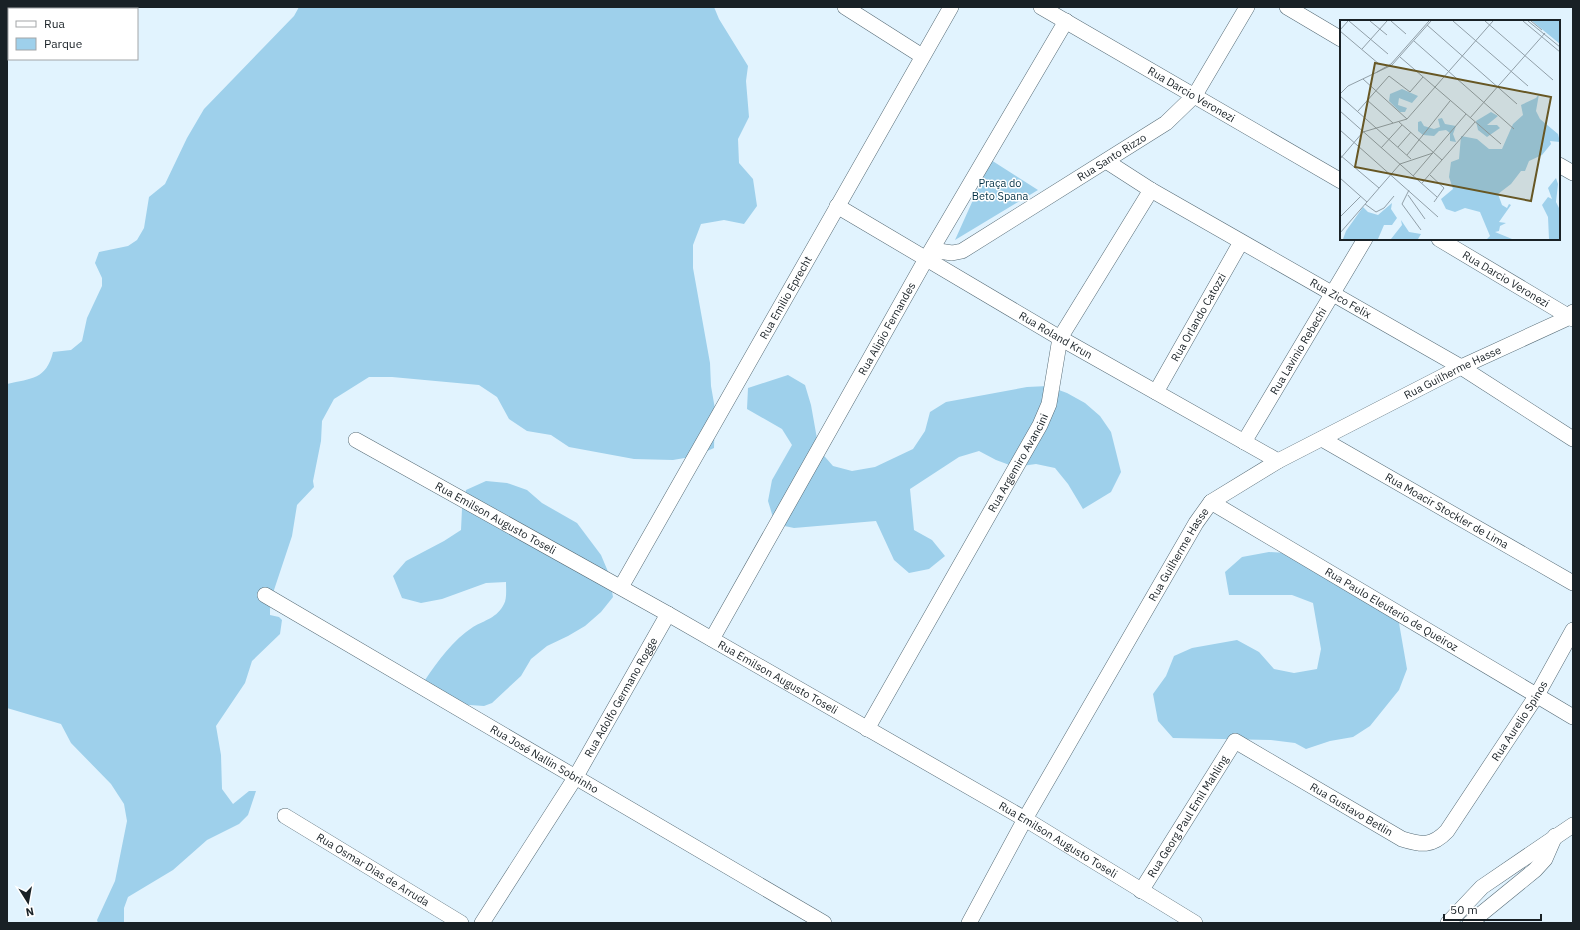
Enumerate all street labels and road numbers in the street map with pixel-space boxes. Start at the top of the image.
street label: Rua Darcio Veronezi [1145,63,1238,125]
street label: Rua Santo Rizzo [1074,130,1149,184]
street label: Rua Darcio Veronezi [1460,248,1552,310]
street label: Rua Emilio Eprecht [756,253,815,342]
street label: Rua Orlando Catozzi [1168,270,1229,364]
street label: Rua Zico Felix [1308,275,1374,322]
street label: Rua Alipio Fernandes [855,280,918,378]
street label: Rua Lavinio Rebechi [1267,305,1330,397]
street label: Rua Roland Krun [1017,308,1095,362]
street label: Rua Guilherme Hasse [1402,343,1503,402]
street label: Rua Argemiro Avancini [985,411,1051,515]
street label: Rua Moacir Stockler de Lima [1383,470,1511,552]
street label: Rua Emilson Augusto Toseli [433,479,559,557]
street label: Rua Guilherme Hasse [1145,505,1212,604]
street label: Rua Paulo Eleuterio de Queiroz [1322,564,1461,654]
street label: Rua Adolfo Germano Rogge [581,635,660,760]
street label: Rua Emilson Augusto Toseli [715,637,840,717]
street label: Rua Aurelio Spinos [1488,678,1551,764]
street label: Rua José Nallin Sobrinho [488,722,601,796]
street label: Rua Georg Paul Emil Mahling [1144,753,1231,880]
street label: Rua Gustavo Betlin [1307,780,1395,839]
street label: Rua Emilson Augusto Toseli [996,799,1120,881]
street label: Rua Osmar Dias de Arruda [314,830,432,909]

